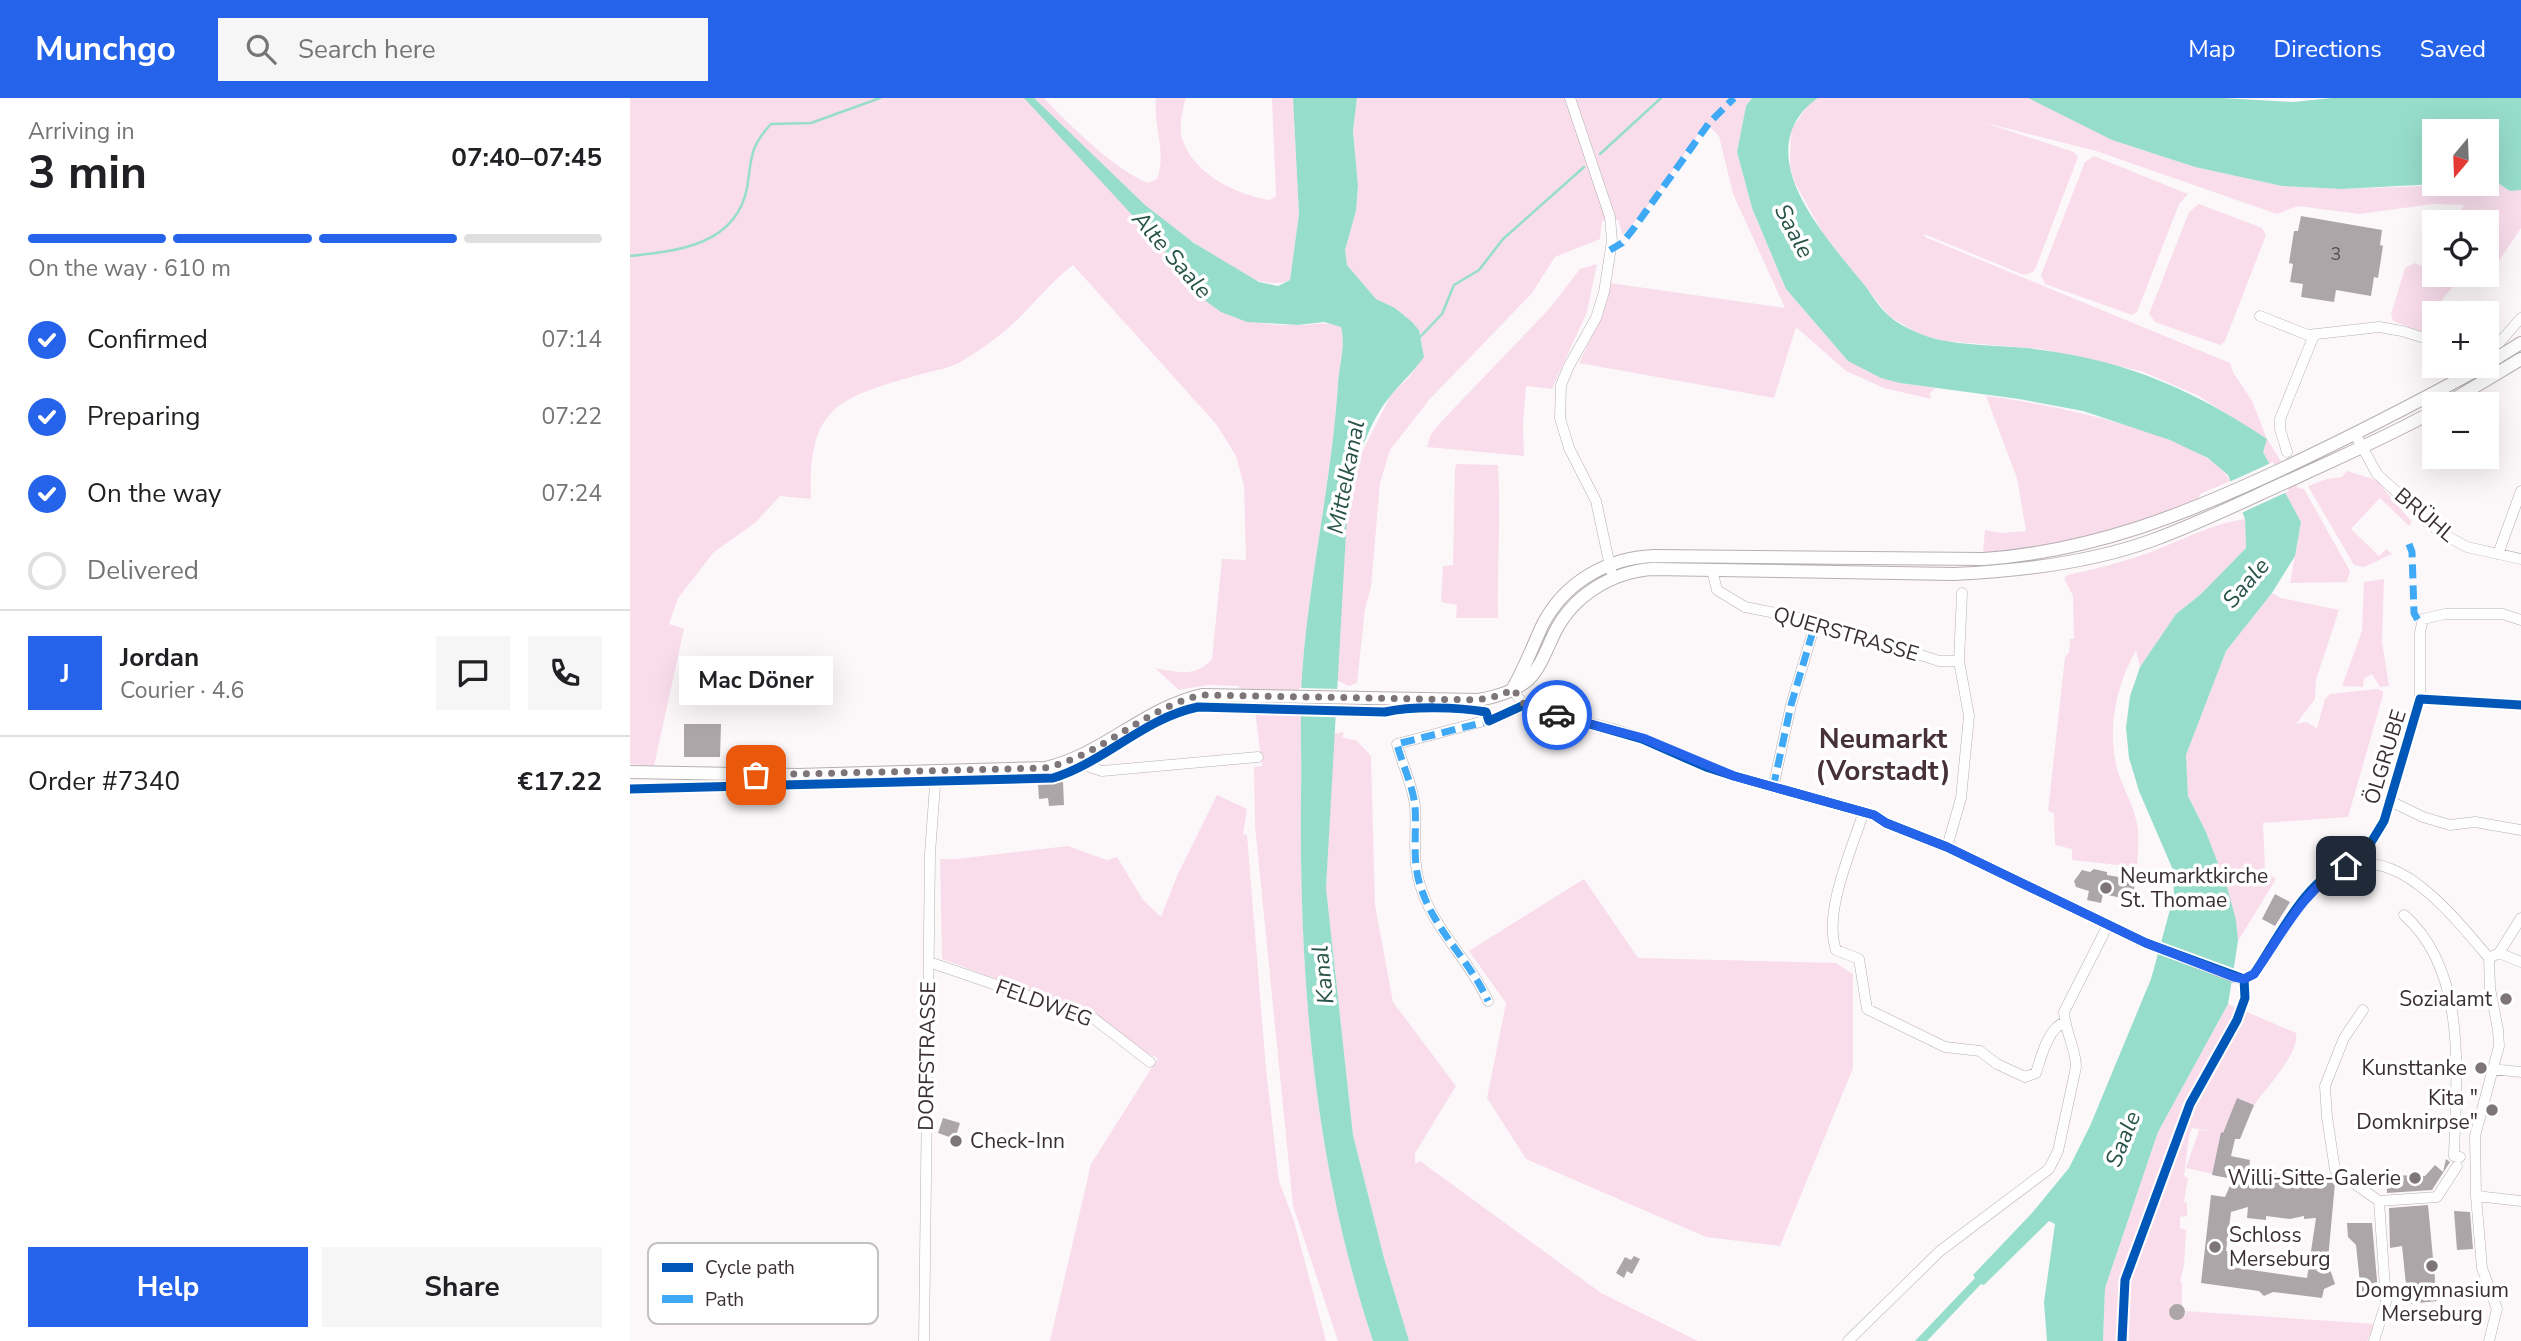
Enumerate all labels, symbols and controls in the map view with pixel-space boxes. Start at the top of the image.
search box [218,18,708,81]
text: Munchgo [35,27,176,72]
icon: search [242,30,280,68]
text: Search here [298,32,436,67]
text: Map [2188,33,2235,65]
text: Directions [2273,33,2382,65]
text: Saved [2420,33,2486,65]
text: Arriving in [28,116,135,147]
north arrow [2422,119,2499,196]
map controls [2422,119,2499,469]
text: 07:40–07:45 [451,140,602,175]
text: 3 min [28,141,147,204]
water label: Saale [1767,198,1821,264]
water label: Alte Saale [1125,204,1219,306]
button: locate [2422,210,2499,287]
house number: 3 [2331,242,2341,266]
text: On the way · 610 m [28,253,231,284]
button: + [2422,301,2499,378]
icon: check [28,321,66,359]
text: Confirmed [87,322,208,357]
text: 07:14 [542,324,602,355]
button: − [2422,392,2499,469]
icon: check [28,398,66,436]
text: Preparing [87,399,200,434]
text: 07:22 [542,401,602,432]
water label: Mittelkanal [1320,417,1372,537]
icon: check [28,475,66,513]
text: On the way [87,476,221,511]
text: 07:24 [542,478,602,509]
street label: BRÜHL [2389,481,2462,549]
water label: Saale [2215,551,2277,615]
text: Delivered [87,553,199,588]
street label: QUERSTRASSE [1770,600,1922,668]
button: chat [436,636,510,710]
button: phone [528,636,602,710]
text: Jordan [120,640,199,675]
text: J [60,656,70,691]
callout: Mac Döner [679,656,833,705]
text: Mac Döner [698,665,814,696]
text: Courier · 4.6 [120,675,244,706]
courier [1522,680,1592,750]
icon: car [1538,696,1576,734]
street label: ÖLGRUBE [2357,706,2413,808]
district label: Neumarkt (Vorstadt) [1815,720,1951,790]
pin [726,745,786,805]
icon: bag [737,756,775,794]
text: Order #7340 [28,764,180,799]
text: €17.22 [518,764,602,799]
pin [2316,836,2376,896]
icon: home [2327,847,2365,885]
place label: Neumarktkirche St. Thomae [2120,862,2268,914]
marker: Neumarktkirche St. Thomae [2098,880,2114,896]
water label: Kanal [1305,944,1341,1006]
street label: FELDWEG [992,973,1096,1033]
street label: DORFSTRASSE [912,981,942,1131]
place label: Sozialamt [2399,985,2493,1013]
marker: Sozialamt [2498,991,2514,1007]
place label: Kunsttanke [2361,1054,2467,1082]
marker: Kunsttanke [2473,1060,2489,1076]
place label: Kita " Domknirpse" [2356,1084,2478,1136]
marker: Kita " Domknirpse" [2484,1102,2500,1118]
water label: Saale [2098,1107,2148,1171]
place label: Check-Inn [970,1127,1065,1155]
marker: Check-Inn [948,1133,964,1149]
place label: Willi-Sitte-Galerie [2228,1164,2401,1192]
marker: Willi-Sitte-Galerie [2407,1170,2423,1186]
place label: Schloss Merseburg [2229,1221,2331,1273]
marker: Schloss Merseburg [2207,1239,2223,1255]
legend [648,1243,878,1324]
button: Help [28,1247,308,1327]
button: Share [322,1247,602,1327]
text: Cycle path [705,1255,795,1281]
marker: Domgymnasium Merseburg [2424,1258,2440,1274]
place label: Domgymnasium Merseburg [2355,1276,2509,1328]
text: Path [705,1287,744,1313]

